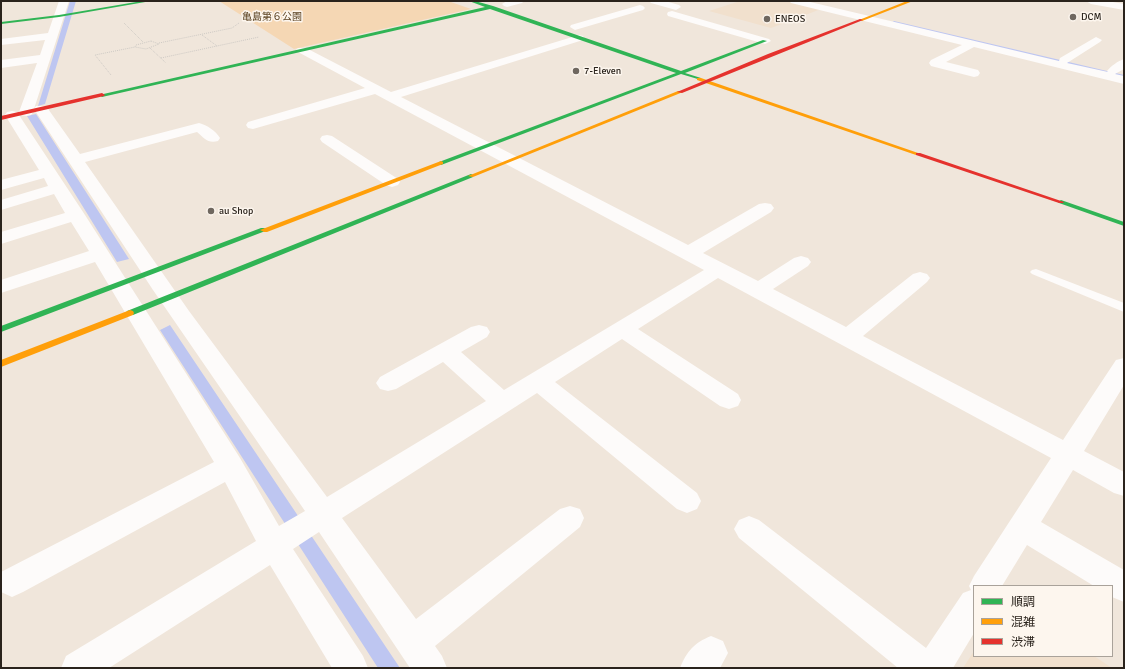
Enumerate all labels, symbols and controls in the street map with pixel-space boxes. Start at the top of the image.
park label: 亀島第６公園 [242,11,302,23]
place label: DCM [1081,11,1102,23]
marker: DCM [1068,12,1078,22]
place label: ENEOS [775,13,805,25]
marker: ENEOS [762,14,772,24]
place label: 7-Eleven [584,65,621,77]
marker: 7-Eleven [571,66,581,76]
place label: au Shop [219,205,253,217]
marker: au Shop [206,206,216,216]
legend [973,585,1113,657]
text: 順調 [1011,595,1035,610]
text: 混雑 [1011,615,1035,630]
text: 渋滞 [1011,635,1035,650]

